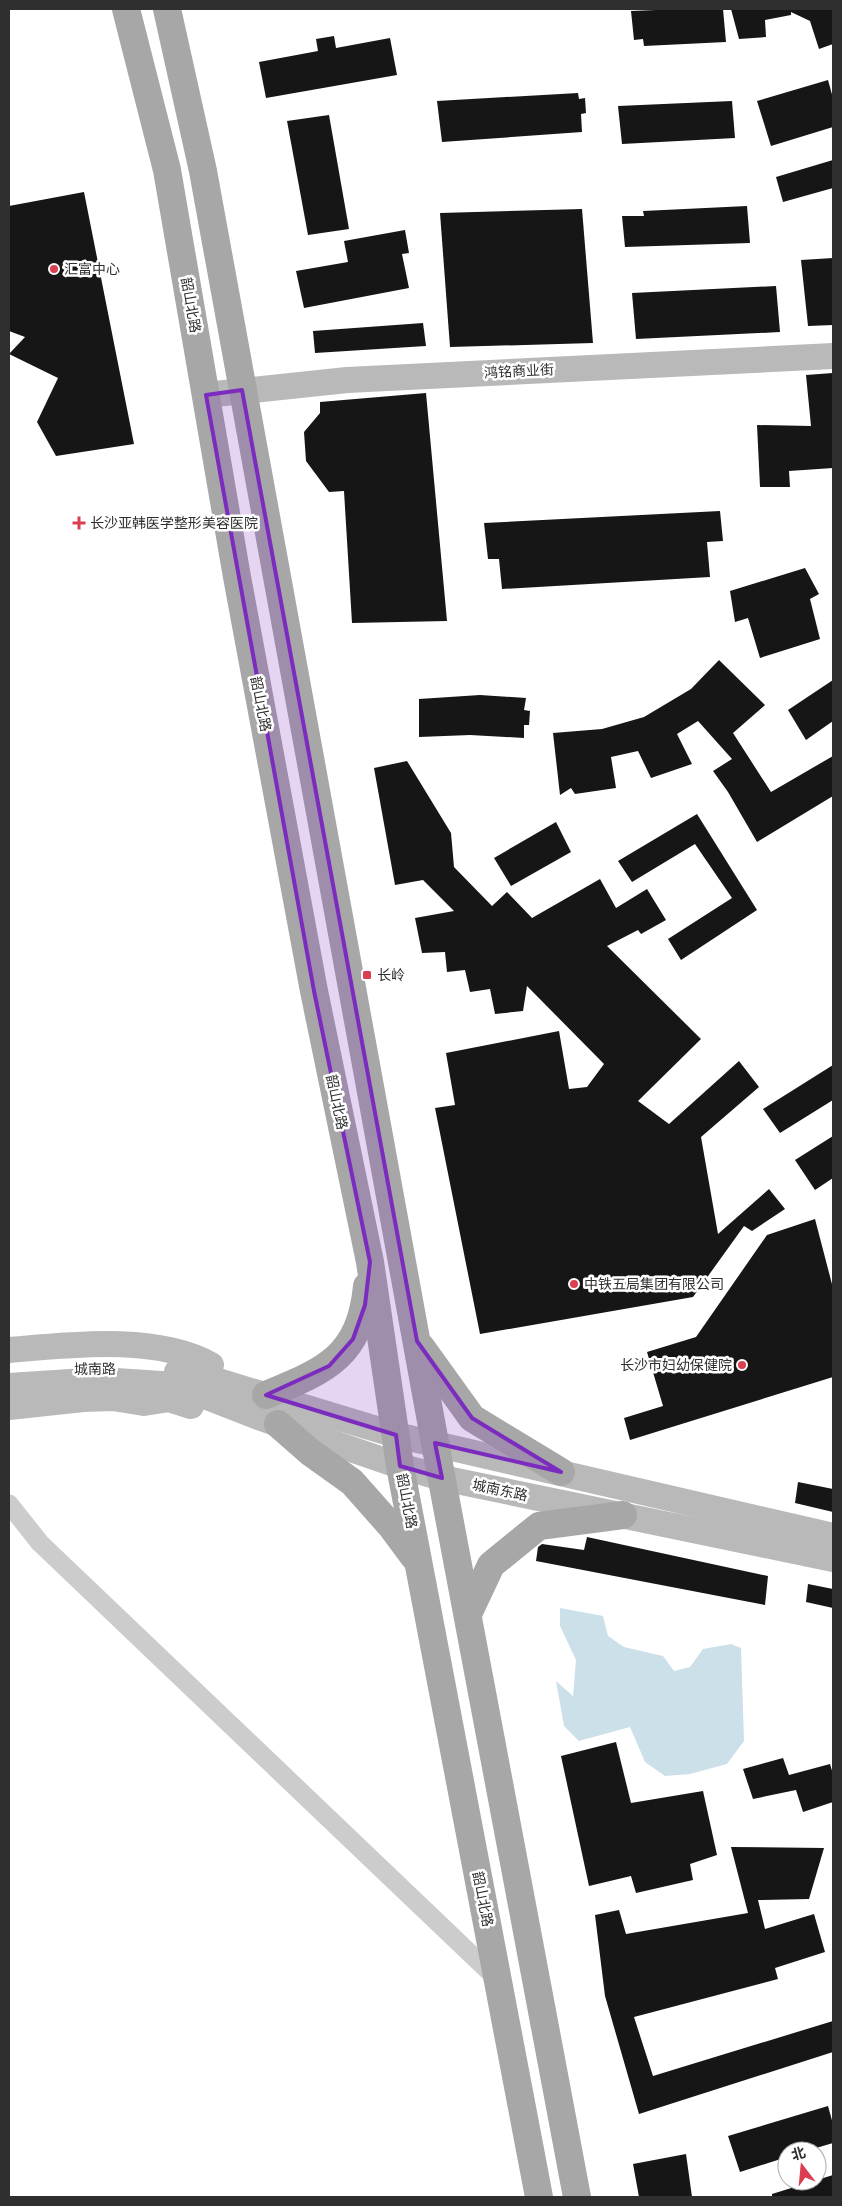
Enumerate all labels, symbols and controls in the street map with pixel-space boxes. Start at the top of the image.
place label: 汇富中心 [64,261,120,277]
marker: 汇富中心 [48,263,60,275]
street label: 韶山北路 [178,276,204,334]
street label: 鸿铭商业街 [484,361,554,381]
place label: 长沙亚韩医学整形美容医院 [90,515,258,531]
marker: 长沙亚韩医学整形美容医院 [72,516,86,530]
street label: 韶山北路 [248,675,274,733]
place label: 长岭 [377,967,405,983]
marker: 长岭 [361,969,373,981]
street label: 韶山北路 [323,1073,351,1131]
place label: 中铁五局集团有限公司 [584,1276,724,1292]
marker: 中铁五局集团有限公司 [568,1278,580,1290]
place label: 长沙市妇幼保健院 [620,1357,732,1373]
marker: 长沙市妇幼保健院 [736,1359,748,1371]
street label: 城南路 [74,1361,116,1377]
street label: 韶山北路 [394,1472,420,1530]
street label: 城南东路 [471,1476,529,1504]
street label: 韶山北路 [470,1870,496,1928]
north arrow [777,2141,827,2191]
text: 北 [789,2144,807,2163]

